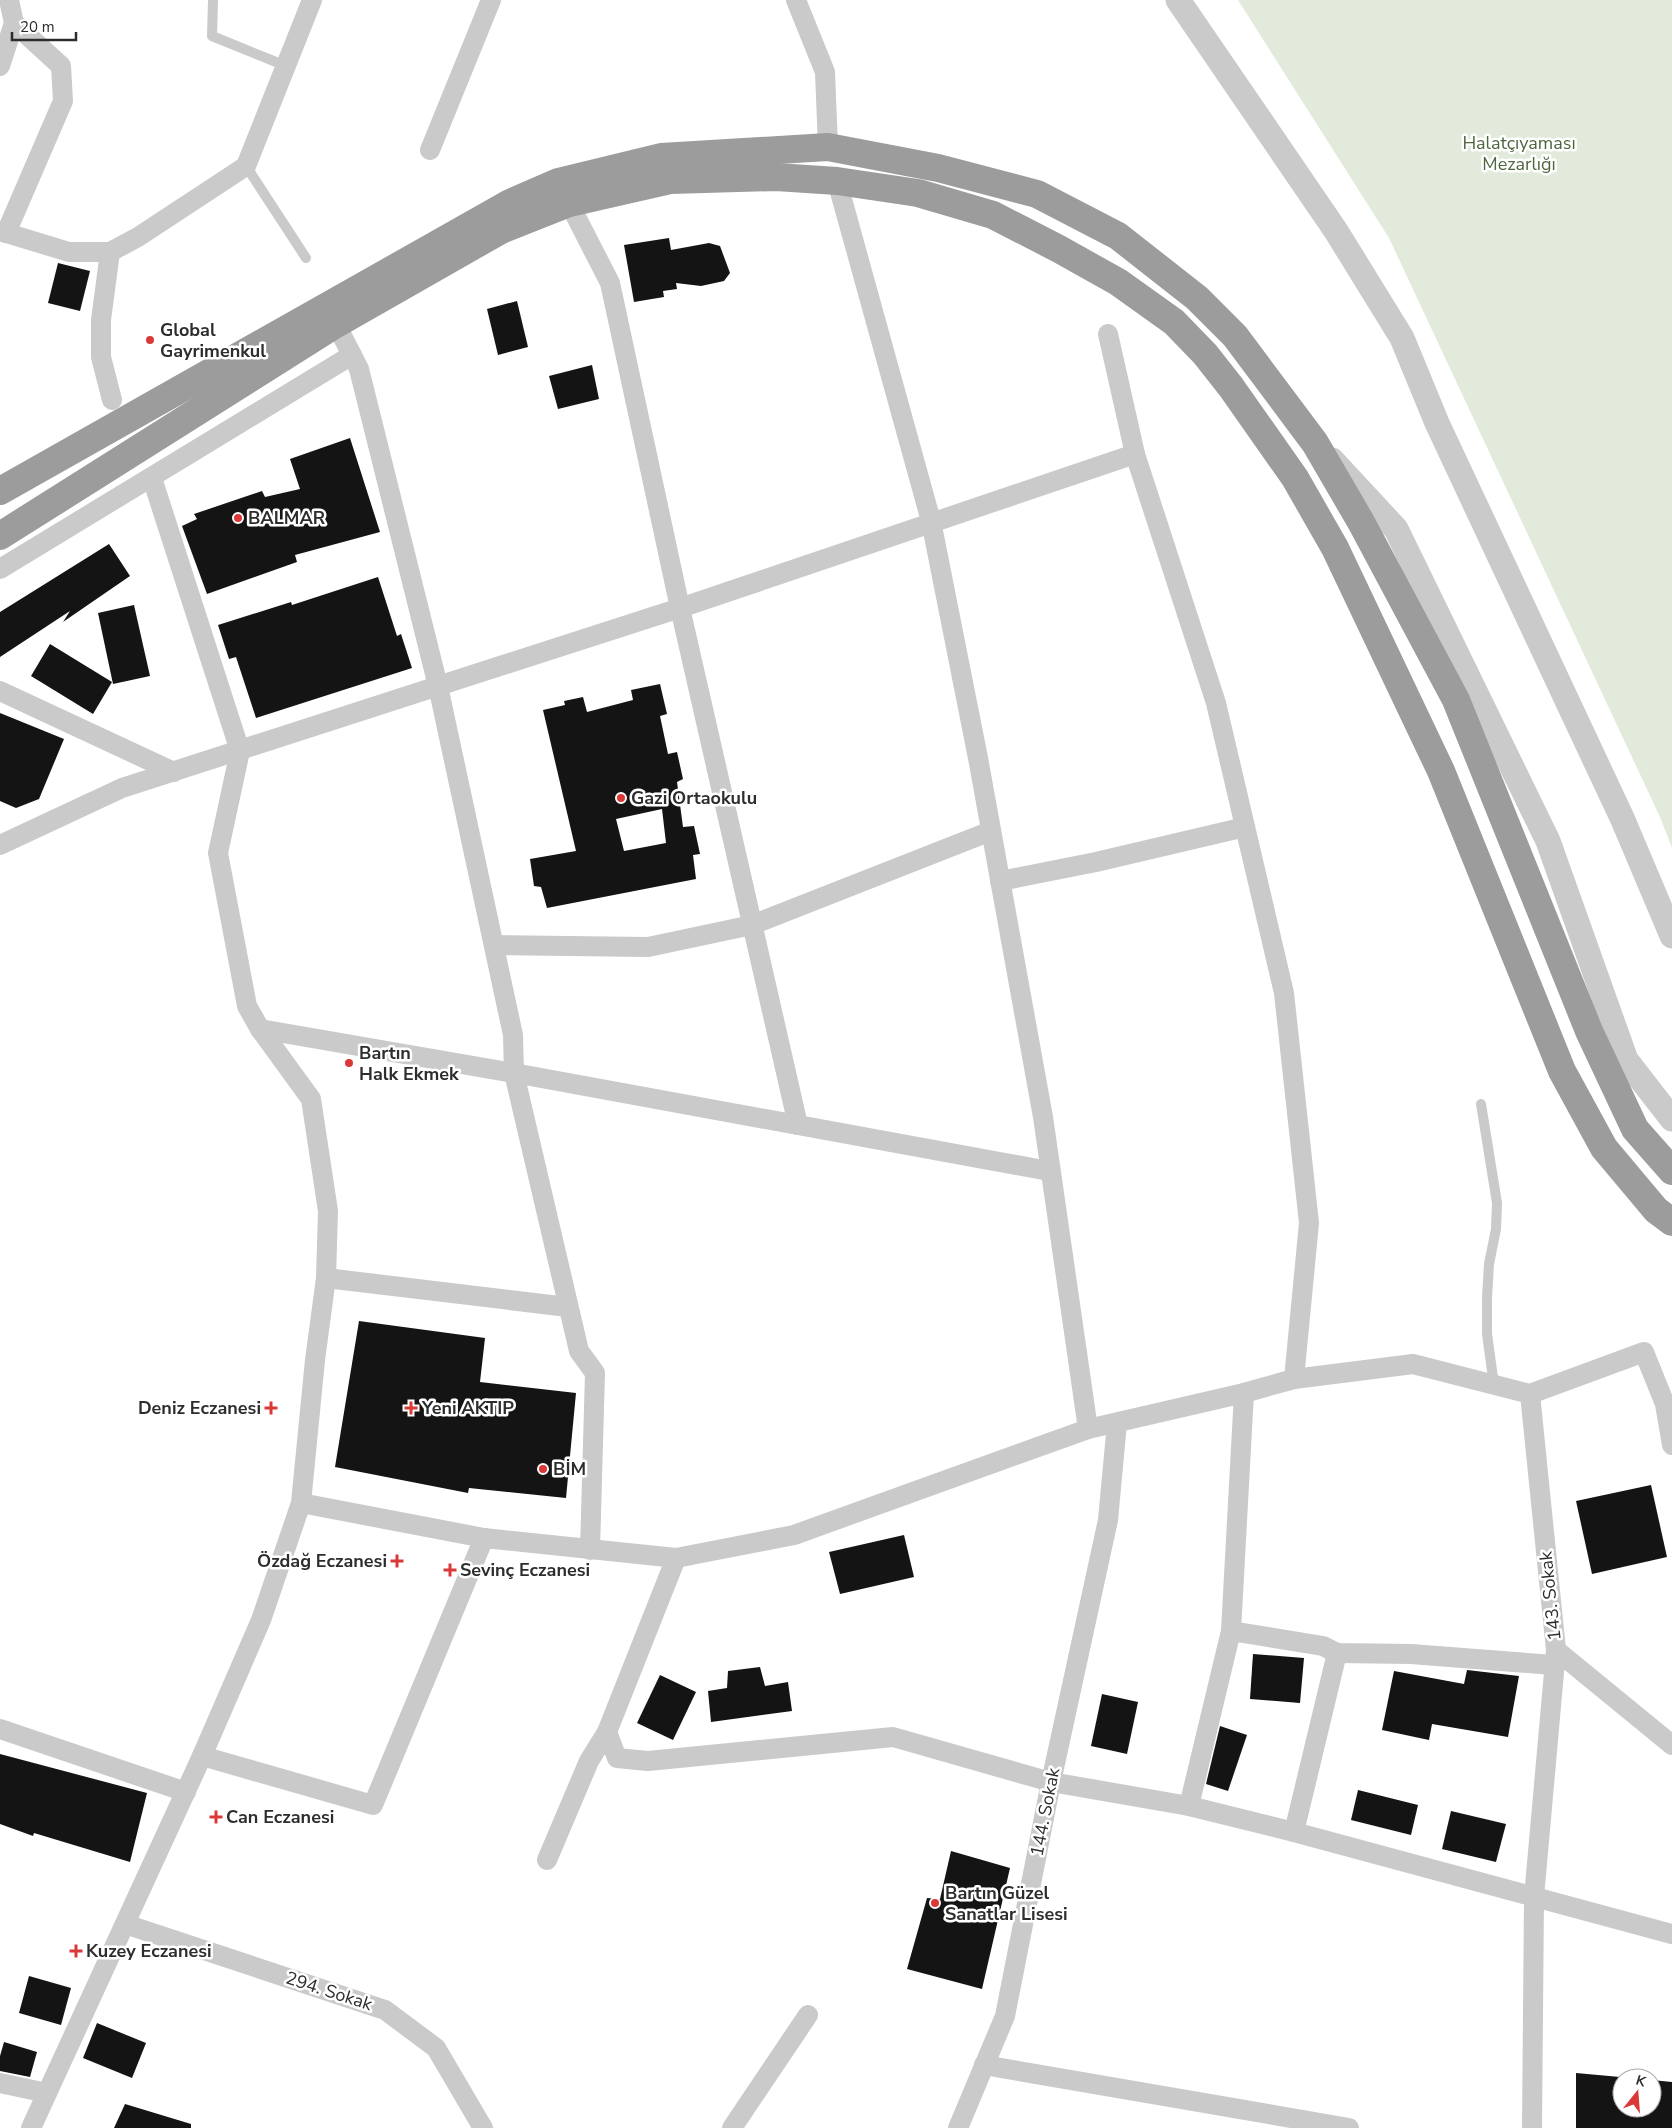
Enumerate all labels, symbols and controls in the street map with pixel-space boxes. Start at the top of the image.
scale bar [12,10,76,42]
text: 20 m [20,17,55,37]
park label: Halatçıyaması Mezarlığı [1462,131,1576,176]
place label: Global Gayrimenkul [160,318,266,363]
marker: Global Gayrimenkul [144,334,156,346]
place label: BALMAR [248,506,326,530]
marker: BALMAR [232,512,244,524]
place label: Gazi Ortaokulu [631,786,757,810]
marker: Gazi Ortaokulu [615,792,627,804]
place label: Bartın Halk Ekmek [359,1041,459,1086]
marker: Bartın Halk Ekmek [343,1057,355,1069]
place label: Deniz Eczanesi [138,1396,261,1420]
place label: Yeni AKTIP [421,1396,514,1420]
marker: Yeni AKTIP [404,1401,418,1415]
marker: Deniz Eczanesi [265,1402,277,1414]
place label: BİM [553,1457,586,1481]
marker: BİM [537,1463,549,1475]
place label: Özdağ Eczanesi [257,1549,387,1573]
street label: 143. Sokak [1533,1549,1567,1642]
marker: Özdağ Eczanesi [391,1555,403,1567]
place label: Sevinç Eczanesi [460,1558,590,1582]
marker: Sevinç Eczanesi [444,1564,456,1576]
street label: 144. Sokak [1025,1765,1066,1858]
place label: Can Eczanesi [226,1805,334,1829]
marker: Can Eczanesi [210,1811,222,1823]
place label: Bartın Güzel Sanatlar Lisesi [945,1881,1068,1926]
marker: Bartın Güzel Sanatlar Lisesi [929,1897,941,1909]
place label: Kuzey Eczanesi [86,1939,212,1963]
marker: Kuzey Eczanesi [70,1945,82,1957]
street label: 294. Sokak [283,1966,376,2017]
north arrow [1612,2068,1662,2118]
text: K [1633,2071,1649,2092]

